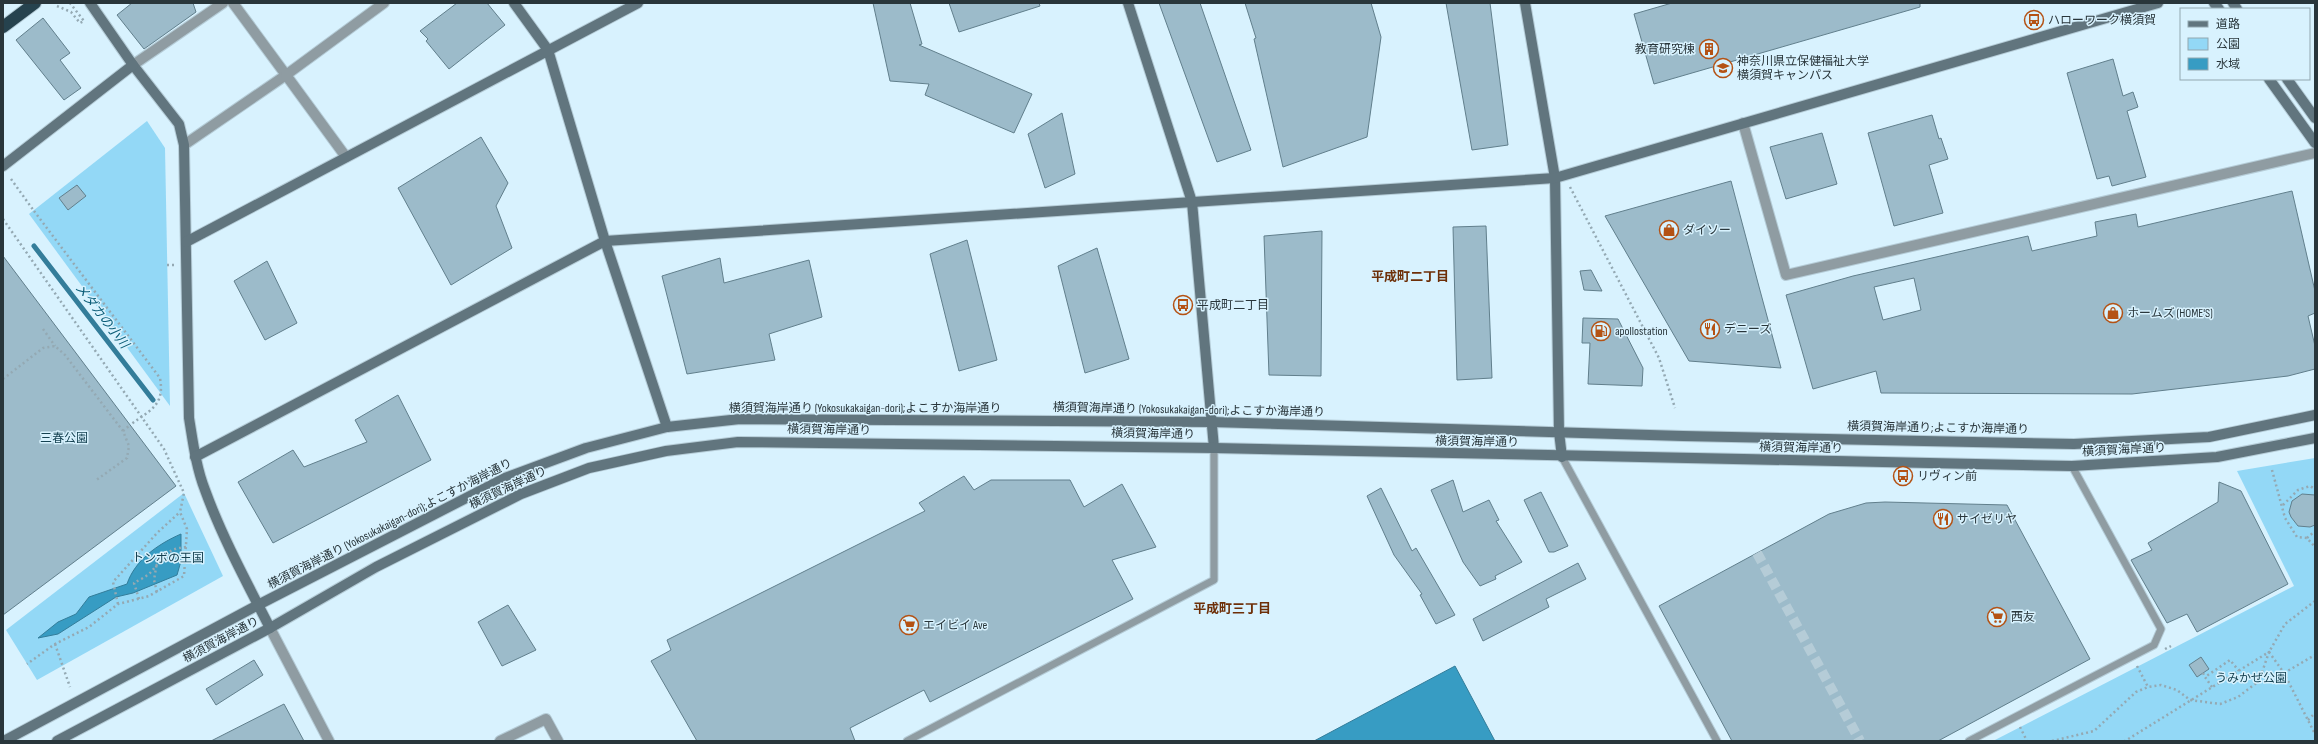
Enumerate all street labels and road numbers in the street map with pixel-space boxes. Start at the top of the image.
street label: 横須賀海岸通り (Yokosukakaigan-dori);よこすか海岸通り [1053,400,1325,420]
street label: 横須賀海岸通り (Yokosukakaigan-dori);よこすか海岸通り [729,401,1001,416]
street label: 横須賀海岸通り;よこすか海岸通り [1847,419,2029,437]
street label: 横須賀海岸通り [787,422,871,438]
street label: 横須賀海岸通り [1111,426,1195,442]
street label: 横須賀海岸通り [1435,434,1519,450]
street label: 横須賀海岸通り [1759,440,1843,456]
street label: 横須賀海岸通り [2082,440,2166,460]
street label: 横須賀海岸通り (Yokosukakaigan-dori);よこすか海岸通り [265,455,515,593]
street label: 横須賀海岸通り [467,463,549,513]
street label: 横須賀海岸通り [180,614,262,666]

